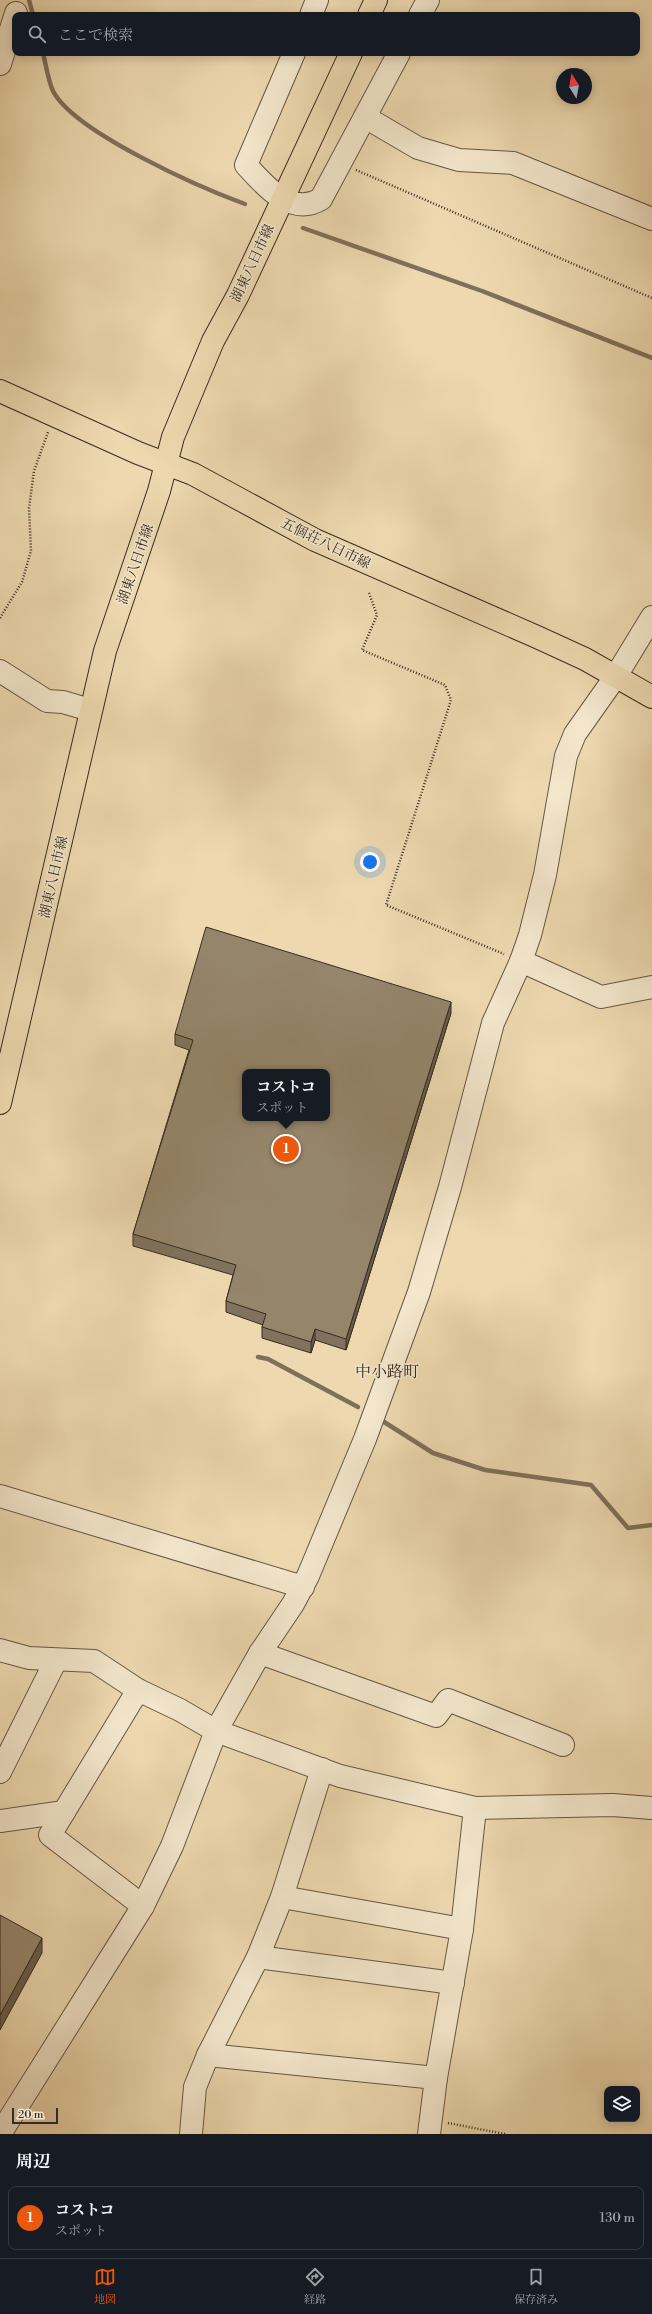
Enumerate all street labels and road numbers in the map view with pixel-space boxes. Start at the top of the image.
street label: 湖東八日市線 [227,222,279,305]
street label: 五個荘八日市線 [278,514,374,573]
street label: 湖東八日市線 [114,522,158,607]
street label: 湖東八日市線 [36,834,72,920]

